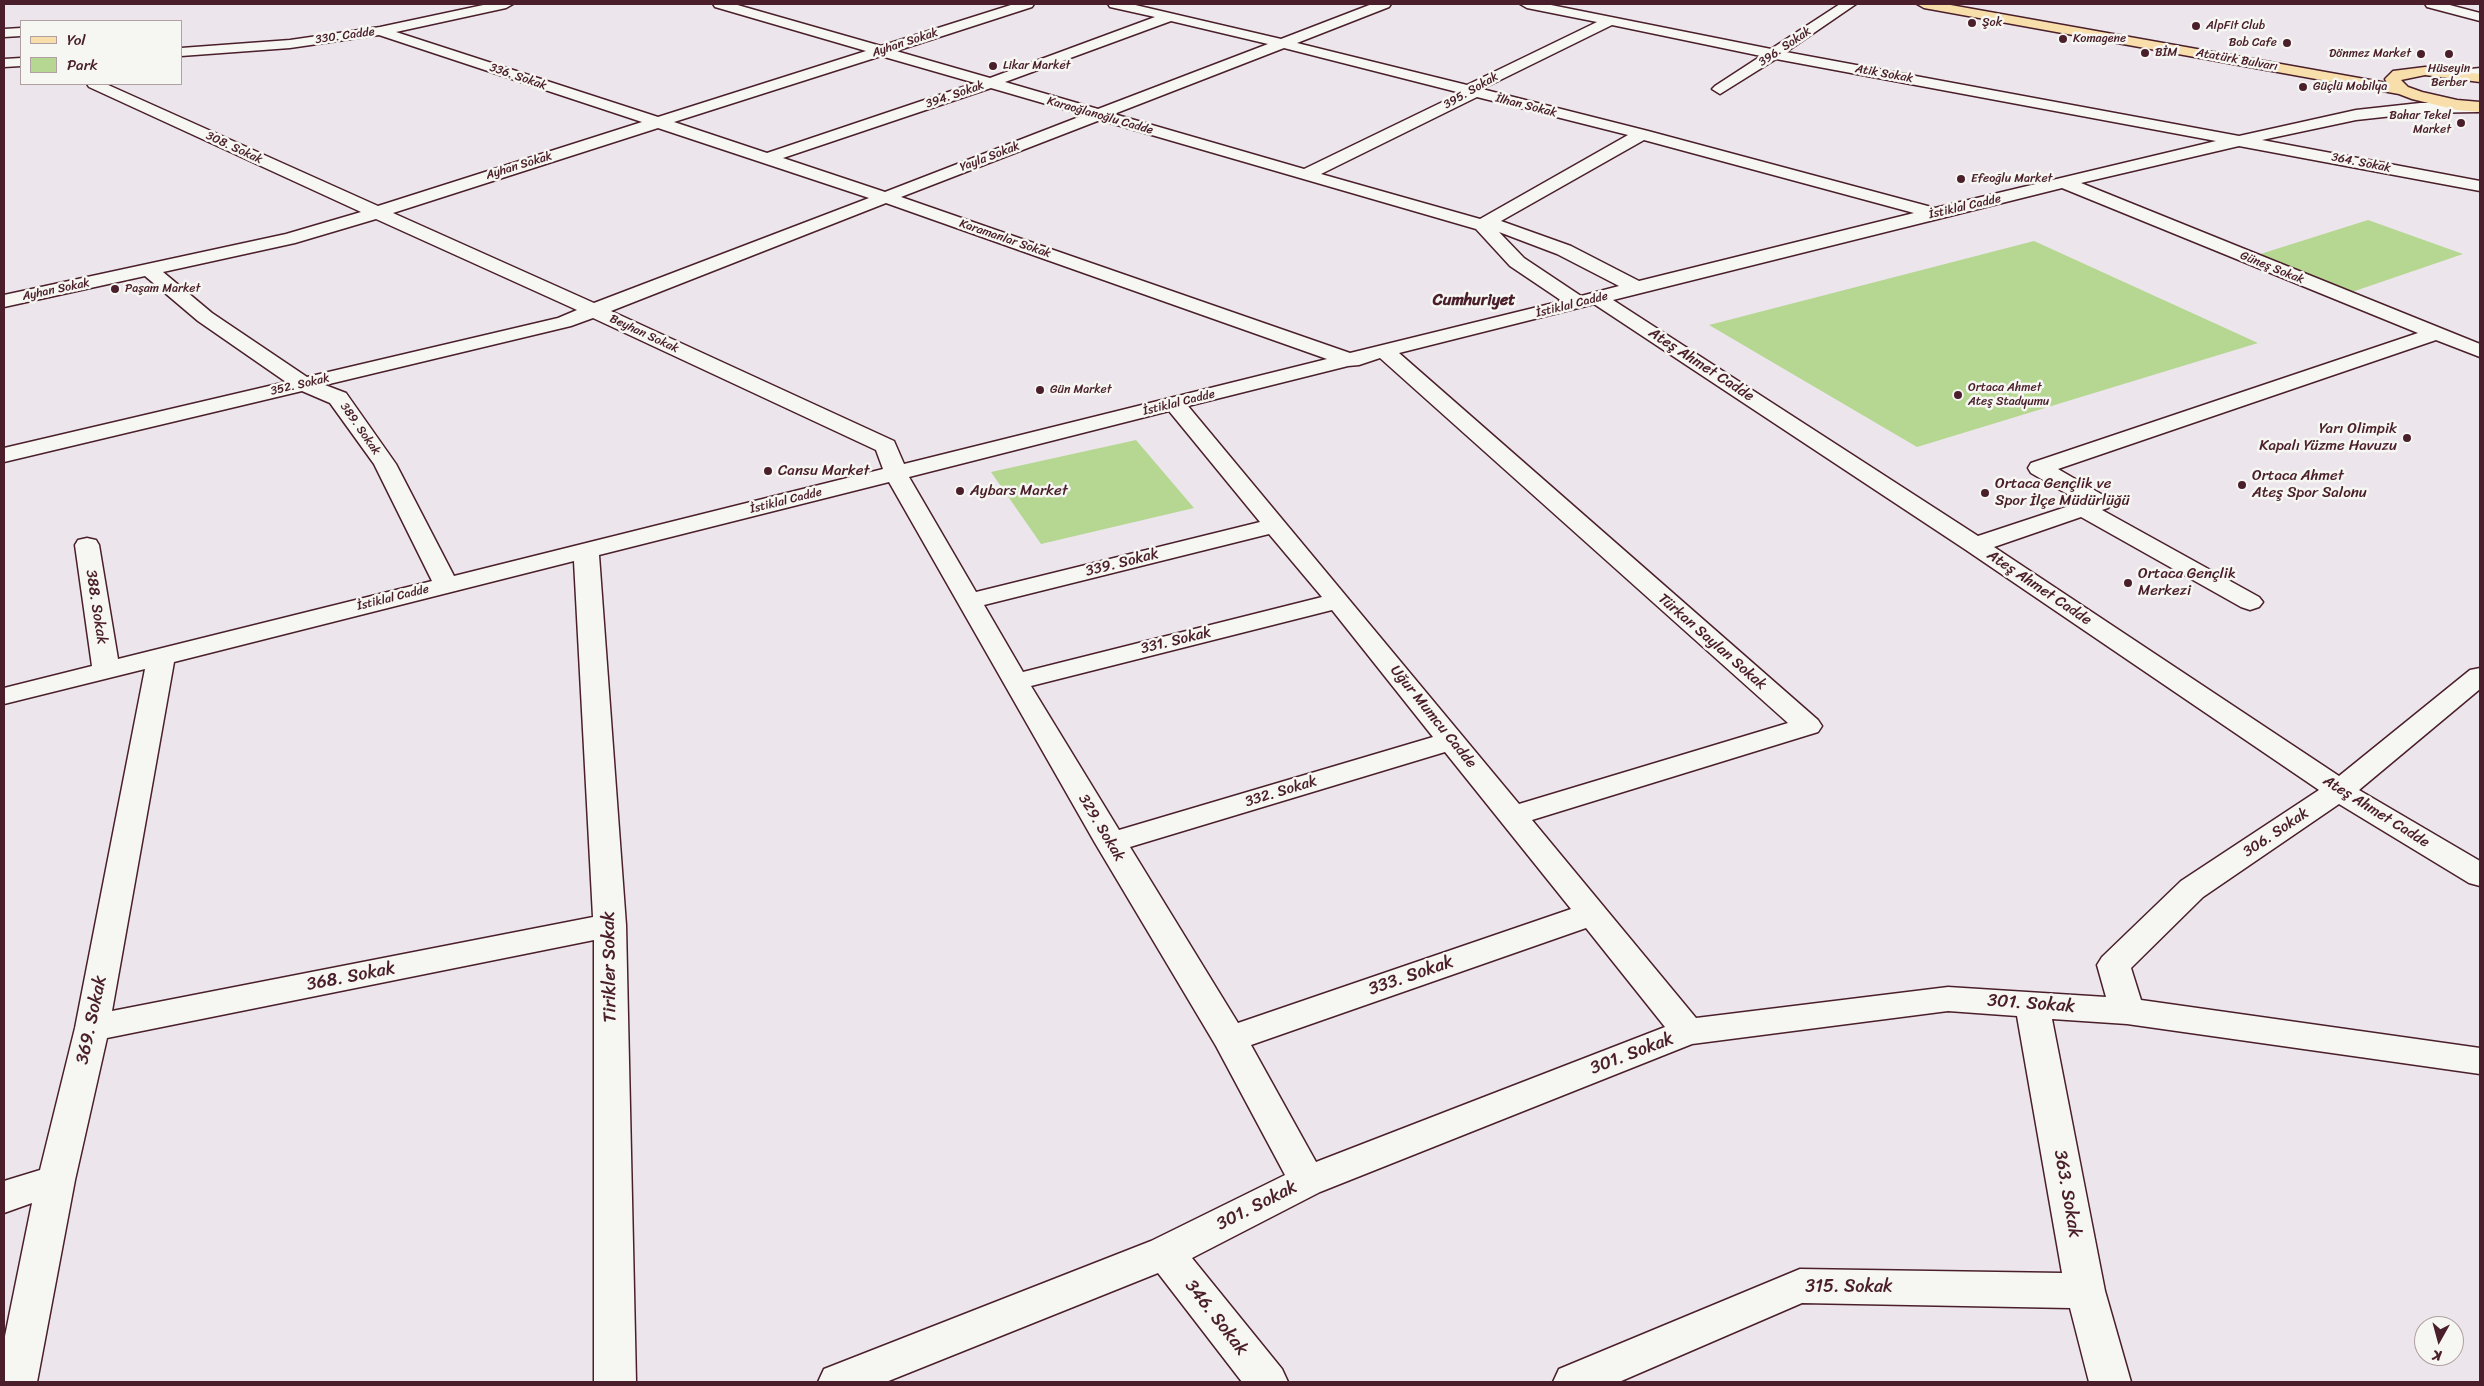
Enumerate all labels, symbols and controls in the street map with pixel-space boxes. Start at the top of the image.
place label: Şok [1982,16,2002,30]
marker: Şok [1966,17,1978,29]
place label: AlpFit Club [2206,19,2265,33]
legend [20,20,182,85]
marker: AlpFit Club [2190,20,2202,32]
street label: 396. Sokak [1756,24,1814,70]
street label: 330. Cadde [314,25,376,47]
street label: Ayhan Sokak [870,26,940,60]
text: Yol [67,27,86,53]
place label: Komagene [2073,32,2126,46]
marker: Komagene [2057,33,2069,45]
place label: Bob Cafe [2229,36,2277,50]
marker: Bob Cafe [2281,37,2293,49]
place label: BİM [2155,46,2178,60]
street label: Atatürk Bulvarı [2195,46,2279,74]
marker: BİM [2139,47,2151,59]
place label: Dönmez Market [2329,47,2411,61]
marker: Dönmez Market [2415,48,2427,60]
marker: Hüseyin Berber [2443,48,2455,60]
text: Park [67,52,98,78]
place label: Likar Market [1003,59,1070,73]
marker: Likar Market [987,60,999,72]
street label: 336. Sokak [488,61,548,93]
street label: Atik Sokak [1854,62,1914,86]
place label: Hüseyin Berber [2428,62,2470,90]
street label: 395. Sokak [1441,70,1501,112]
street label: 394. Sokak [924,78,986,112]
place label: Güçlü Mobilya [2313,80,2387,94]
marker: Güçlü Mobilya [2297,81,2309,93]
street label: İlhan Sokak [1494,91,1558,121]
street label: Karaoğlanoğlu Cadde [1045,94,1155,138]
place label: Bahar Tekel Market [2389,109,2451,137]
marker: Bahar Tekel Market [2455,117,2467,129]
street label: 308. Sokak [204,129,264,167]
street label: Yayla Sokak [958,139,1022,175]
street label: Ayhan Sokak [484,149,554,183]
street label: 364. Sokak [2330,150,2392,176]
place label: Efeoğlu Market [1971,172,2052,186]
marker: Efeoğlu Market [1955,173,1967,185]
street label: İstiklal Cadde [1928,192,2002,222]
street label: Karamanlar Sokak [957,217,1053,261]
street label: Güneş Sokak [2238,249,2306,287]
street label: Ayhan Sokak [21,276,91,304]
place label: Paşam Market [125,282,200,296]
marker: Paşam Market [109,283,121,295]
street label: İstiklal Cadde [1535,289,1609,321]
district label: Cumhuriyet [1433,291,1515,311]
street label: Beyhan Sokak [607,312,681,356]
street label: Ateş Ahmet Cadde [1645,324,1757,406]
street label: 352. Sokak [269,371,331,399]
place label: Ortaca Ahmet Ateş Stadyumu [1968,381,2049,409]
place label: Gün Market [1050,383,1112,397]
marker: Gün Market [1034,384,1046,396]
street label: İstiklal Cadde [1142,387,1216,419]
marker: Ortaca Ahmet Ateş Stadyumu [1952,389,1964,401]
street label: 389. Sokak [337,400,383,458]
place label: Yarı Olimpik Kapalı Yüzme Havuzu [2259,420,2397,455]
marker: Yarı Olimpik Kapalı Yüzme Havuzu [2401,432,2413,444]
place label: Cansu Market [778,462,869,480]
marker: Cansu Market [762,465,774,477]
place label: Ortaca Ahmet Ateş Spor Salonu [2252,467,2367,502]
place label: Ortaca Gençlik ve Spor İlçe Müdürlüğü [1995,475,2130,510]
marker: Ortaca Ahmet Ateş Spor Salonu [2236,479,2248,491]
place label: Aybars Market [970,482,1068,500]
street label: İstiklal Cadde [749,485,823,517]
marker: Aybars Market [954,485,966,497]
marker: Ortaca Gençlik ve Spor İlçe Müdürlüğü [1979,487,1991,499]
street label: 339. Sokak [1084,545,1160,581]
street label: Ateş Ahmet Cadde [1983,546,2095,630]
place label: Ortaca Gençlik Merkezi [2138,565,2236,600]
street label: 388. Sokak [81,568,111,646]
marker: Ortaca Gençlik Merkezi [2122,577,2134,589]
street label: İstiklal Cadde [356,582,430,614]
street label: Türkan Saylan Sokak [1654,590,1770,694]
street label: 331. Sokak [1139,624,1213,658]
street label: Uğur Mumcu Cadde [1386,662,1480,772]
street label: Ateş Ahmet Cadde [2319,772,2433,852]
street label: 332. Sokak [1243,773,1319,811]
street label: 329. Sokak [1074,791,1128,865]
street label: 306. Sokak [2240,805,2312,861]
street label: Tirikler Sokak [598,911,622,1023]
street label: 333. Sokak [1366,951,1456,1001]
street label: 368. Sokak [305,958,397,996]
street label: 369. Sokak [72,974,112,1066]
street label: 301. Sokak [1987,990,2075,1018]
street label: 301. Sokak [1587,1028,1677,1080]
street label: 363. Sokak [2049,1148,2085,1240]
street label: 301. Sokak [1213,1176,1301,1236]
street label: 346. Sokak [1180,1276,1252,1360]
street label: 315. Sokak [1805,1276,1893,1298]
north arrow [2414,1316,2464,1366]
text: K [2431,1342,2443,1368]

